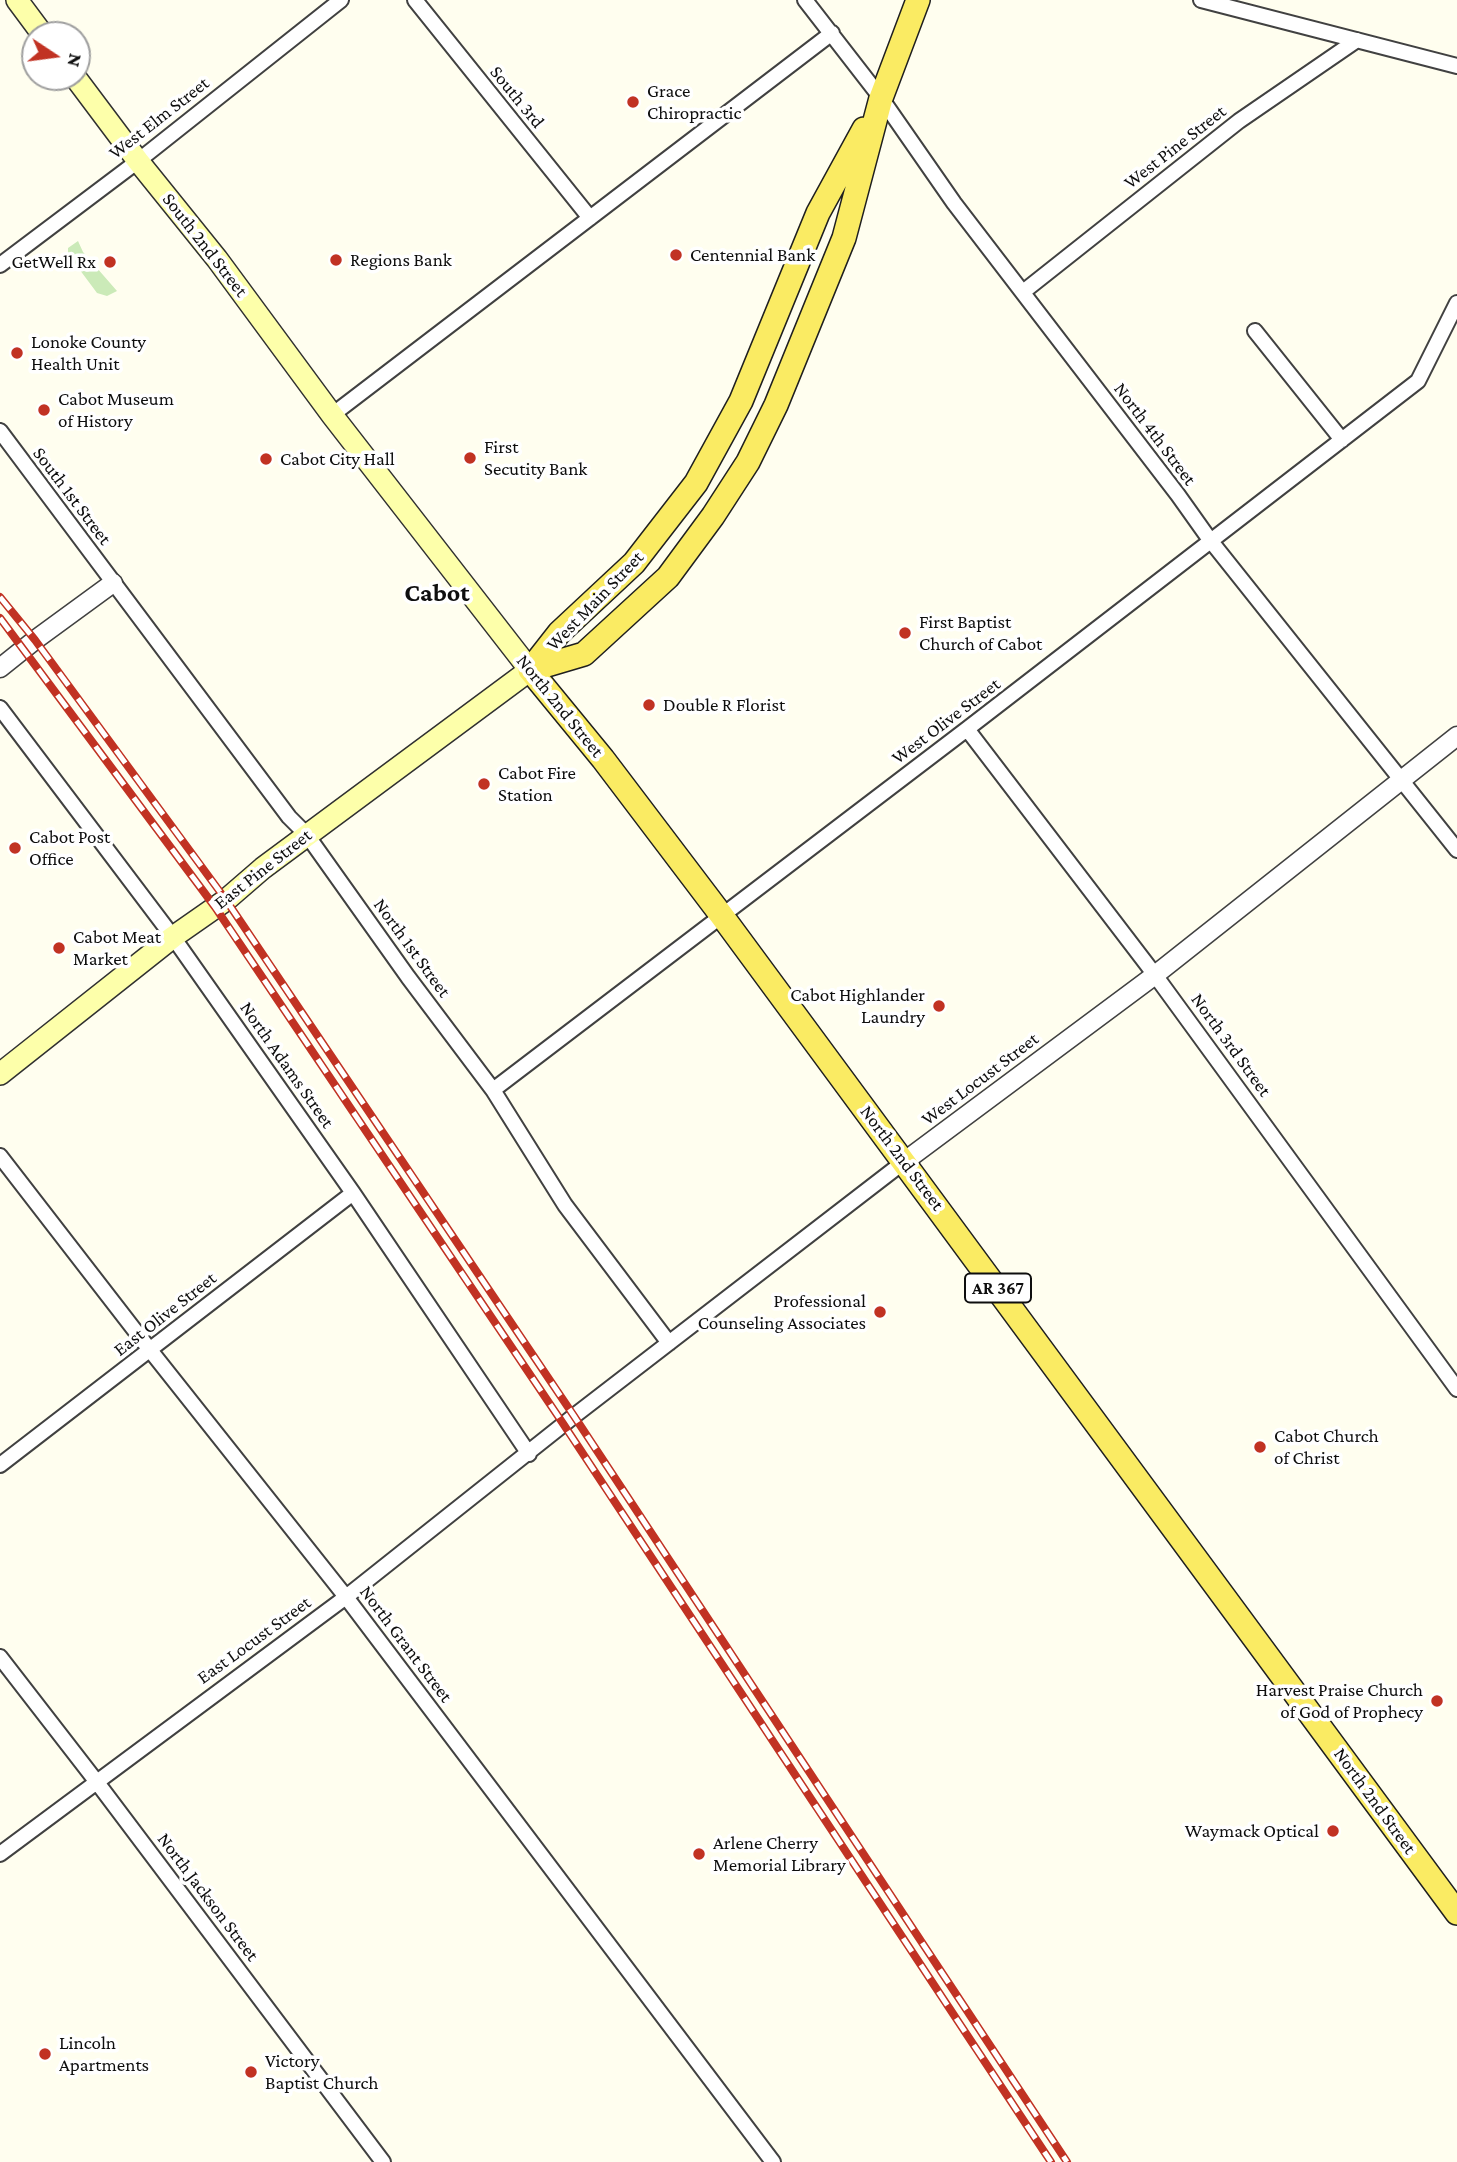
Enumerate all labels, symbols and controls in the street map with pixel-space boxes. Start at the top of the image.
north arrow [21,21,91,91]
text: N [63,52,87,69]
street label: South 3rd [485,61,549,133]
street label: West Elm Street [104,72,214,164]
place label: Grace Chiropractic [647,80,741,124]
marker: Grace Chiropractic [625,94,641,110]
street label: West Pine Street [1119,100,1231,194]
street label: South 2nd Street [157,188,253,302]
place label: Centennial Bank [690,244,815,266]
marker: Centennial Bank [668,247,684,263]
place label: Regions Bank [350,249,452,271]
place label: GetWell Rx [12,251,96,273]
marker: Regions Bank [328,252,344,268]
marker: GetWell Rx [102,254,118,270]
place label: Lonoke County Health Unit [31,331,146,375]
marker: Lonoke County Health Unit [9,345,25,361]
street label: North 4th Street [1109,378,1201,490]
place label: Cabot Museum of History [58,388,174,432]
marker: Cabot Museum of History [36,402,52,418]
place label: First Secutity Bank [484,436,587,480]
street label: South 1st Street [28,443,116,549]
place label: Cabot City Hall [280,448,395,470]
marker: First Secutity Bank [462,450,478,466]
marker: Cabot City Hall [258,451,274,467]
street label: West Main Street [542,546,648,656]
district label: Cabot [404,577,470,609]
place label: First Baptist Church of Cabot [919,611,1042,655]
marker: First Baptist Church of Cabot [897,625,913,641]
street label: North 2nd Street [512,650,608,762]
street label: West Olive Street [887,673,1005,769]
place label: Double R Florist [663,694,785,716]
marker: Double R Florist [641,697,657,713]
place label: Cabot Fire Station [498,762,576,806]
marker: Cabot Fire Station [476,776,492,792]
street label: East Pine Street [210,824,316,914]
place label: Cabot Post Office [29,826,110,870]
marker: Cabot Post Office [7,840,23,856]
street label: North 1st Street [368,894,456,1002]
place label: Cabot Meat Market [73,926,161,970]
marker: Cabot Meat Market [51,940,67,956]
place label: Cabot Highlander Laundry [790,984,925,1028]
street label: North 3rd Street [1186,989,1276,1101]
street label: North Adams Street [235,997,339,1133]
marker: Cabot Highlander Laundry [931,998,947,1014]
street label: West Locust Street [917,1027,1043,1131]
street label: North 2nd Street [855,1101,949,1215]
street label: East Olive Street [109,1267,221,1361]
road number: AR 367 [965,1274,1031,1302]
place label: Professional Counseling Associates [698,1290,866,1334]
marker: Professional Counseling Associates [872,1304,888,1320]
place label: Cabot Church of Christ [1274,1425,1379,1469]
marker: Cabot Church of Christ [1252,1439,1268,1455]
street label: North Grant Street [355,1581,457,1707]
street label: East Locust Street [193,1591,315,1689]
place label: Harvest Praise Church of God of Prophecy [1256,1679,1423,1723]
marker: Harvest Praise Church of God of Prophecy [1429,1693,1445,1709]
street label: North 2nd Street [1329,1743,1421,1859]
place label: Waymack Optical [1185,1820,1319,1842]
marker: Waymack Optical [1325,1823,1341,1839]
street label: North Jackson Street [152,1828,264,1966]
place label: Arlene Cherry Memorial Library [713,1832,846,1876]
marker: Arlene Cherry Memorial Library [691,1846,707,1862]
place label: Lincoln Apartments [59,2032,149,2076]
marker: Lincoln Apartments [37,2046,53,2062]
place label: Victory Baptist Church [265,2050,379,2094]
marker: Victory Baptist Church [243,2064,259,2080]

